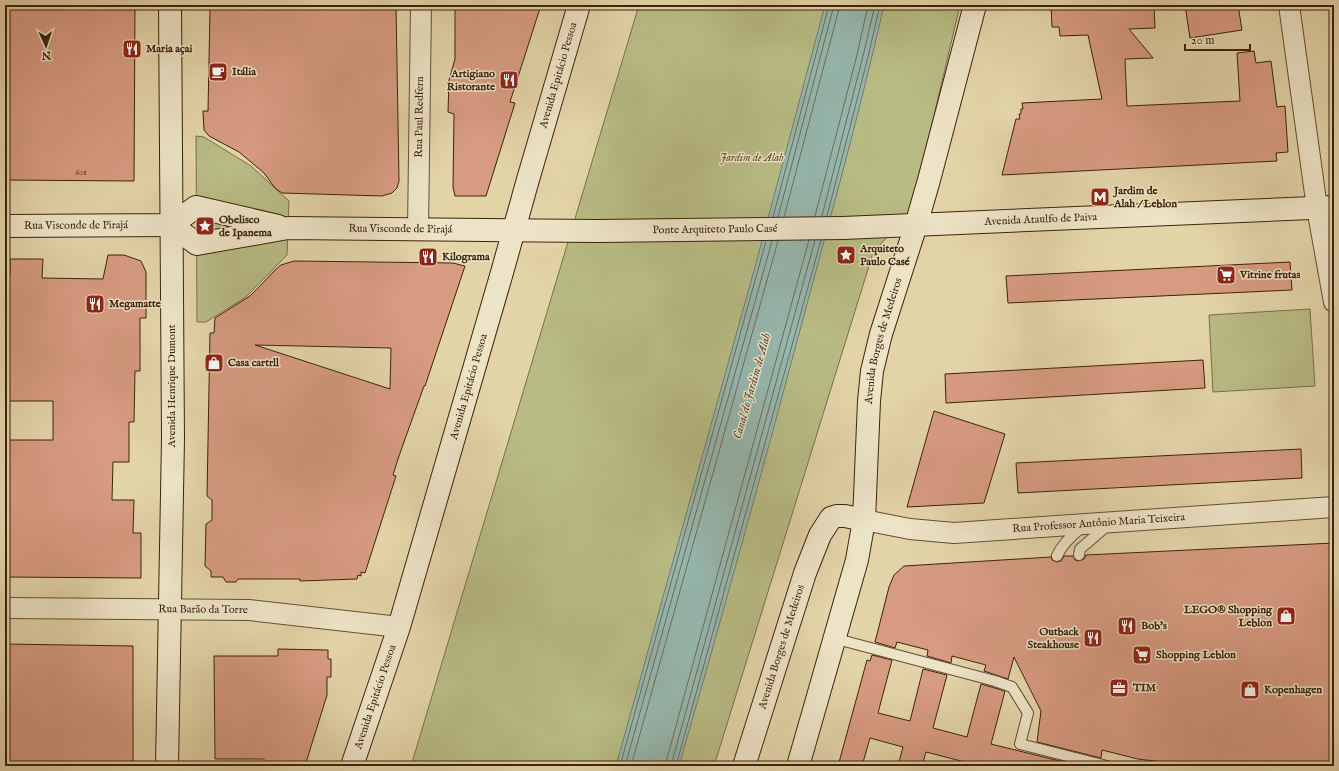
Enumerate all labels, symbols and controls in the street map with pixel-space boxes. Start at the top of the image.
street label: Avenida Epitácio Pessoa [536,21,581,131]
north arrow [26,26,66,66]
scale bar [1185,26,1250,52]
text: 20 m [1191,33,1214,48]
restaurant icon: Maria açai [121,38,143,60]
place label: Maria açai [146,42,192,56]
text: N [41,48,53,62]
cafe icon: Itália [207,61,229,83]
place label: Itália [232,65,256,79]
place label: Artigiano Ristorante [447,67,495,94]
restaurant icon: Artigiano Ristorante [498,69,520,91]
street label: Rua Paul Redfern [412,76,427,158]
park label: Jardim de Alah [720,151,784,165]
house number: 608 [75,167,87,178]
place label: Jardim de Alah / Leblon [1112,184,1177,211]
metro station icon: Jardim de Alah / Leblon [1089,186,1111,208]
street label: Avenida Ataulfo de Paiva [983,210,1098,229]
place label: Obelisco de Ipanema [219,213,272,240]
place icon: Obelisco de Ipanema [194,215,216,237]
street label: Rua Visconde de Pirajá [24,218,128,233]
street label: Rua Visconde de Pirajá [348,222,453,237]
street label: Ponte Arquiteto Paulo Casé [652,222,778,237]
place label: Arquiteto Paulo Casé [859,242,910,269]
place icon: Arquiteto Paulo Casé [835,244,857,266]
restaurant icon: Kilograma [417,246,439,268]
place label: Kilograma [442,250,490,264]
supermarket icon: Vitrine frutas [1215,264,1237,286]
place label: Vitrine frutas [1239,268,1300,282]
street label: Avenida Borges de Medeiros [862,276,906,406]
restaurant icon: Megamatte [84,293,106,315]
place label: Megamatte [109,297,161,311]
street label: Avenida Henrique Dumont [165,324,179,449]
water label: Canal do Jardim de Alah [730,331,774,441]
street label: Avenida Epitácio Pessoa [447,332,491,442]
shop icon: Casa cartrll [203,352,225,374]
place label: Casa cartrll [228,356,280,370]
street label: Rua Professor Antônio Maria Teixeira [1012,510,1186,536]
street label: Avenida Borges de Medeiros [755,583,808,712]
street label: Rua Barão da Torre [158,602,248,617]
place label: LEGO® Shopping Leblon [1183,603,1273,630]
shop icon: LEGO® Shopping Leblon [1275,605,1297,627]
restaurant icon: Bob's [1116,615,1138,637]
place label: Bob's [1141,619,1167,633]
place label: Outback Steakhouse [1028,625,1080,652]
restaurant icon: Outback Steakhouse [1082,627,1104,649]
street label: Avenida Epitácio Pessoa [351,642,400,752]
supermarket icon: Shopping Leblon [1131,644,1153,666]
place label: Shopping Leblon [1156,648,1236,662]
office icon: TIM [1108,677,1130,699]
shop icon: Kopenhagen [1239,679,1261,701]
place label: TIM [1132,681,1157,695]
place label: Kopenhagen [1264,683,1322,697]

